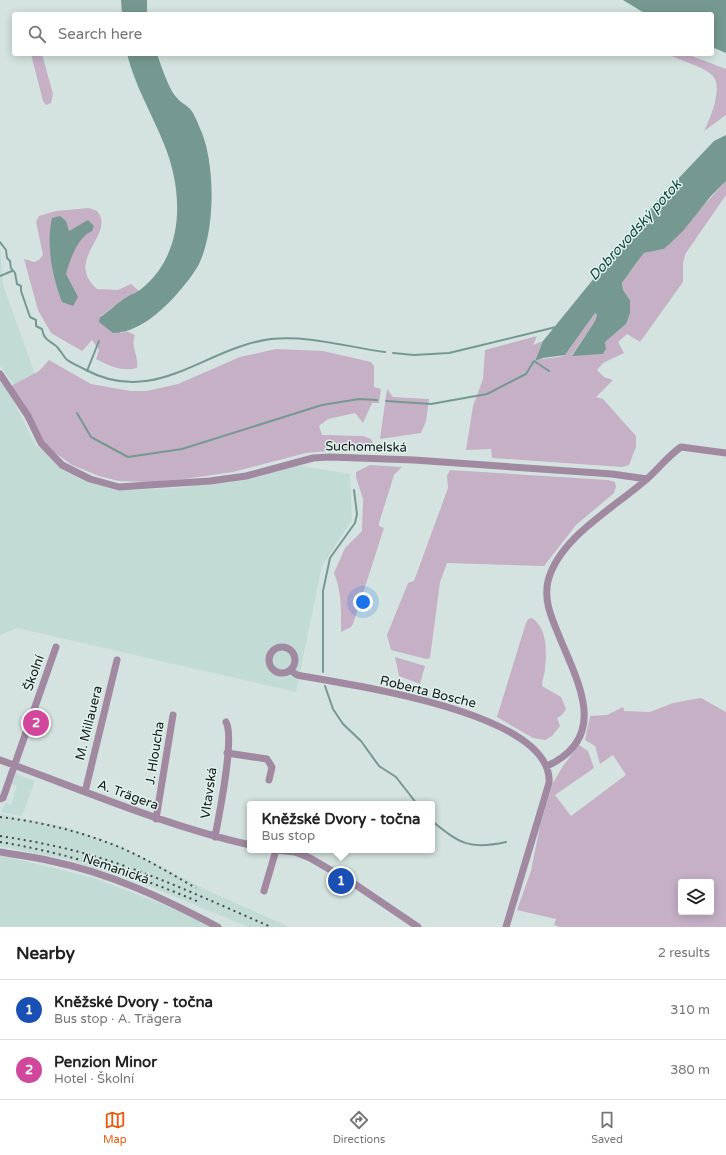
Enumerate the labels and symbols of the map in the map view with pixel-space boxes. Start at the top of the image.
water label: Dobrovodský potok [585,175,686,284]
street label: Suchomelská [325,438,407,456]
your location [353,592,373,612]
street label: Školní [20,653,48,693]
street label: Roberta Bosche [378,672,478,712]
street label: M. Millauera [72,684,106,762]
pin: 2 [23,708,49,738]
street label: J. Hloucha [142,720,168,786]
street label: Vltavská [197,766,221,820]
street label: A. Trägera [95,777,161,813]
street label: Nemanická [81,850,151,888]
pin: 1 [328,866,354,896]

